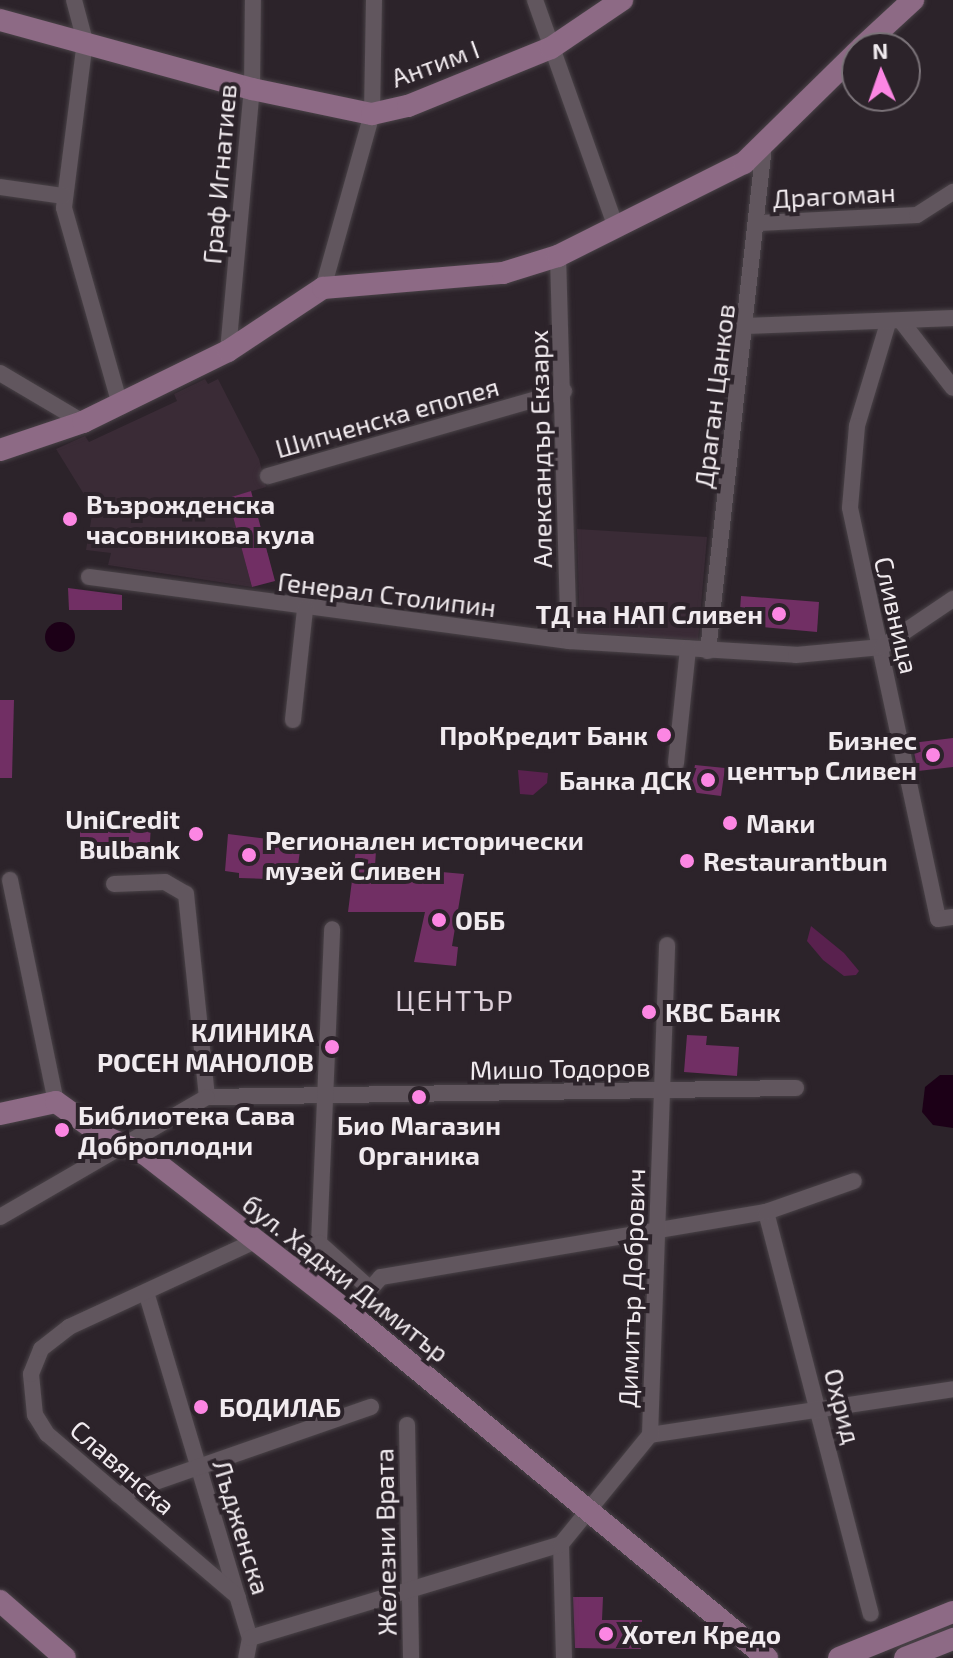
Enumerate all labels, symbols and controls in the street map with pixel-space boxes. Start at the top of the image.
north arrow [841,32,921,112]
street label: Антим I [387,33,483,93]
text: N [872,37,889,63]
street label: Граф Игнатиев [196,83,242,265]
street label: Драгоман [772,176,896,214]
street label: Драган Цанков [687,302,741,490]
street label: Александър Екзарх [522,330,558,568]
street label: Шипченска епопея [272,370,502,464]
place label: Възрожденска часовникова кула [86,488,315,550]
marker: Възрожденска часовникова кула [61,510,79,528]
street label: Сливница [868,553,926,677]
street label: Генерал Столипин [276,565,498,623]
place label: ТД на НАП Сливен [536,598,763,630]
marker: ТД на НАП Сливен [770,605,788,623]
place label: ПроКредит Банк [439,719,648,751]
place label: Бизнес център Сливен [727,724,917,786]
marker: ПроКредит Банк [655,726,673,744]
marker: Бизнес център Сливен [924,746,942,764]
place label: Банка ДСК [559,764,692,796]
marker: Банка ДСК [699,771,717,789]
place label: UniCredit Bulbank [65,803,180,864]
place label: Маки [746,807,815,839]
marker: Маки [721,814,739,832]
place label: Регионален исторически музей Сливен [265,824,584,886]
marker: UniCredit Bulbank [187,825,205,843]
place label: Restaurantbun [703,845,888,877]
marker: Регионален исторически музей Сливен [240,846,258,864]
marker: Restaurantbun [678,852,696,870]
place label: ОББ [455,904,505,936]
marker: ОББ [430,911,448,929]
district label: ЦЕНТЪР [395,983,515,1017]
place label: КВС Банк [665,996,781,1028]
marker: КВС Банк [640,1003,658,1021]
place label: КЛИНИКА РОСЕН МАНОЛОВ [97,1016,314,1078]
marker: КЛИНИКА РОСЕН МАНОЛОВ [321,1036,343,1058]
street label: Мишо Тодоров [469,1051,651,1085]
marker: Био Магазин Органика [410,1088,428,1106]
place label: Библиотека Сава Доброплодни [78,1099,295,1160]
place label: Био Магазин Органика [337,1109,501,1170]
marker: Библиотека Сава Доброплодни [53,1121,71,1139]
street label: Димитър Добрович [611,1168,651,1408]
street label: бул. Хаджи Димитър [237,1188,455,1368]
street label: Охрид [818,1365,868,1447]
place label: БОДИЛАБ [219,1391,341,1423]
marker: БОДИЛАБ [190,1396,212,1418]
street label: Славянска [64,1413,182,1521]
street label: Железни Врата [368,1448,402,1636]
street label: Лъдженска [207,1456,277,1598]
place label: Хотел Кредо [622,1618,781,1650]
marker: Хотел Кредо [597,1625,615,1643]

